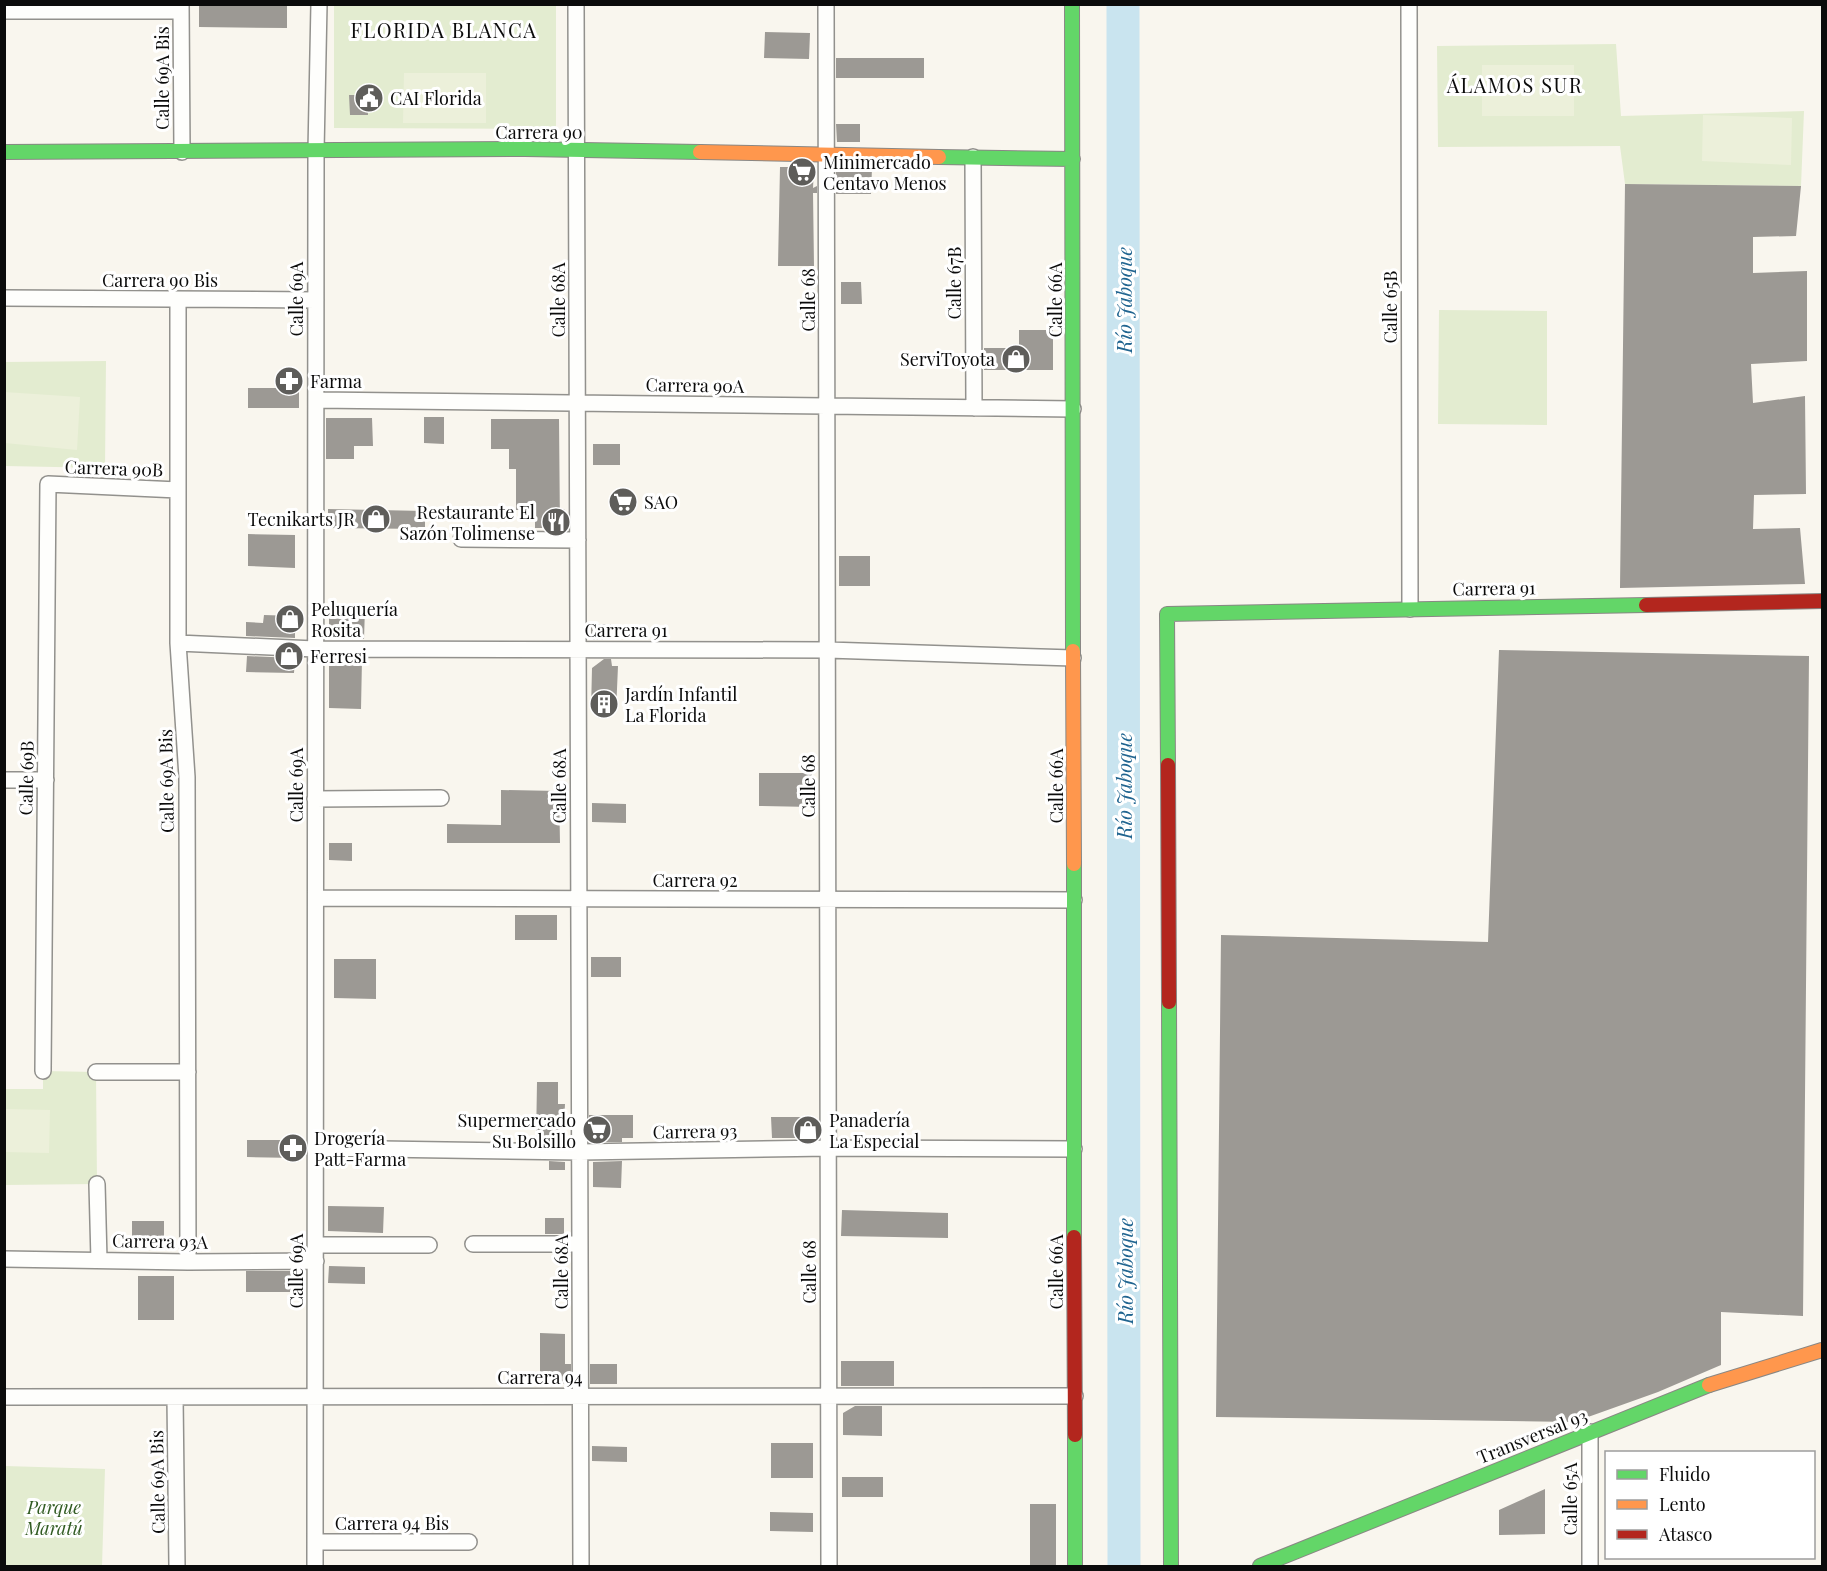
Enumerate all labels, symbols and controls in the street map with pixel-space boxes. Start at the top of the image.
district label: FLORIDA BLANCA [351,16,537,43]
street label: Calle 69A Bis [150,26,174,130]
district label: ÁLAMOS SUR [1446,71,1583,98]
public building icon: CAI Florida [353,82,385,114]
place label: CAI Florida [390,86,482,110]
street label: Carrera 90 [495,120,583,144]
place label: Minimercado Centavo Menos [823,150,947,195]
supermarket icon: Minimercado Centavo Menos [786,156,818,188]
water label: Río Jaboque [1110,246,1137,354]
street label: Calle 67B [942,247,966,319]
street label: Calle 69A [284,261,308,336]
street label: Calle 68A [546,262,570,338]
street label: Calle 66A [1043,262,1067,338]
street label: Carrera 90 Bis [102,268,218,292]
street label: Calle 68 [796,268,820,332]
street label: Calle 65B [1378,270,1402,344]
shop icon: ServiToyota [1000,343,1032,375]
place label: ServiToyota [900,347,995,371]
pharmacy icon: Farma [273,365,305,397]
place label: Farma [310,369,362,393]
street label: Carrera 90A [645,372,745,398]
street label: Carrera 90B [64,454,164,482]
supermarket icon: SAO [607,486,639,518]
place label: SAO [644,490,678,514]
place label: Restaurante El Sazón Tolimense [400,500,535,545]
shop icon: Tecnikarts JR [360,503,392,535]
restaurant icon: Restaurante El Sazón Tolimense [540,506,572,538]
place label: Tecnikarts JR [248,507,355,531]
street label: Carrera 91 [1452,575,1536,601]
place label: Peluquería Rosita [311,597,398,642]
shop icon: Peluquería Rosita [274,603,306,635]
street label: Carrera 91 [584,618,668,642]
shop icon: Ferresi [273,640,305,672]
place label: Ferresi [310,644,367,668]
place label: Jardín Infantil La Florida [624,682,737,727]
building icon: Jardín Infantil La Florida [588,688,620,720]
street label: Calle 69A Bis [153,729,179,833]
water label: Río Jaboque [1110,732,1137,840]
street label: Calle 69B [13,740,39,816]
street label: Calle 69A [284,747,308,822]
street label: Calle 68A [547,748,571,824]
street label: Calle 66A [1044,748,1068,824]
street label: Calle 68 [796,754,820,818]
street label: Carrera 92 [652,868,738,892]
place label: Supermercado Su Bolsillo [457,1108,576,1153]
place label: Panadería La Especial [829,1108,920,1153]
supermarket icon: Supermercado Su Bolsillo [581,1114,613,1146]
shop icon: Panadería La Especial [792,1114,824,1146]
street label: Carrera 93 [652,1118,738,1144]
place label: Drogería Patt-Farma [314,1126,406,1171]
pharmacy icon: Drogería Patt-Farma [277,1132,309,1164]
water label: Río Jaboque [1111,1217,1138,1325]
street label: Carrera 93A [112,1228,209,1254]
street label: Calle 69A [284,1233,308,1308]
street label: Calle 68A [549,1234,573,1310]
street label: Calle 66A [1044,1234,1068,1310]
street label: Calle 68 [797,1240,821,1304]
street label: Carrera 94 [497,1365,583,1389]
street label: Transversal 93 [1473,1403,1591,1469]
street label: Calle 69A Bis [144,1430,170,1534]
legend [1605,1451,1815,1559]
street label: Calle 65A [1558,1462,1582,1536]
text: Fluido [1659,1462,1710,1486]
text: Lento [1659,1492,1706,1516]
park label: Parque Maratú [24,1495,83,1540]
street label: Carrera 94 Bis [335,1511,449,1535]
text: Atasco [1658,1522,1712,1546]

